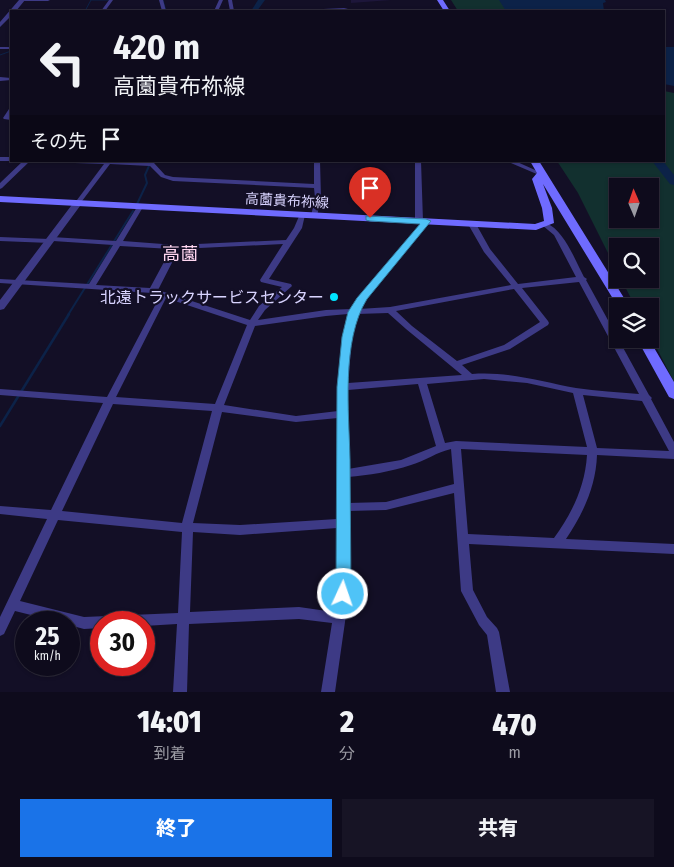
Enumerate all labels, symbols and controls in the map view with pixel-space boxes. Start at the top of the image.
text: 420 m [113,26,200,68]
icon: left [30,30,95,95]
text: 高薗貴布祢線 [113,73,245,100]
icon: arrive [97,125,125,153]
text: その先 [30,130,87,153]
pin [349,167,391,218]
icon: arrive [356,174,384,202]
north arrow [609,178,659,228]
map controls [609,178,659,348]
street label: 高薗貴布祢線 [245,190,329,212]
button: search [609,238,659,288]
district label: 高薗 [162,243,198,265]
place label: 北遠トラックサービスセンター [100,288,324,307]
marker: 北遠トラックサービスセンター [328,291,340,303]
button: layers [609,298,659,348]
position arrow [316,567,368,619]
speed limit sign: 30 [90,611,155,676]
text: 25 [36,622,59,652]
text: km/h [34,649,61,663]
text: 14:01 [137,704,202,740]
text: 2 [340,704,354,740]
text: 470 [492,707,537,743]
text: m [508,743,521,762]
text: 到着 [154,744,186,763]
text: 分 [339,744,355,763]
button: 終了 [20,799,332,857]
button: 共有 [342,799,654,857]

